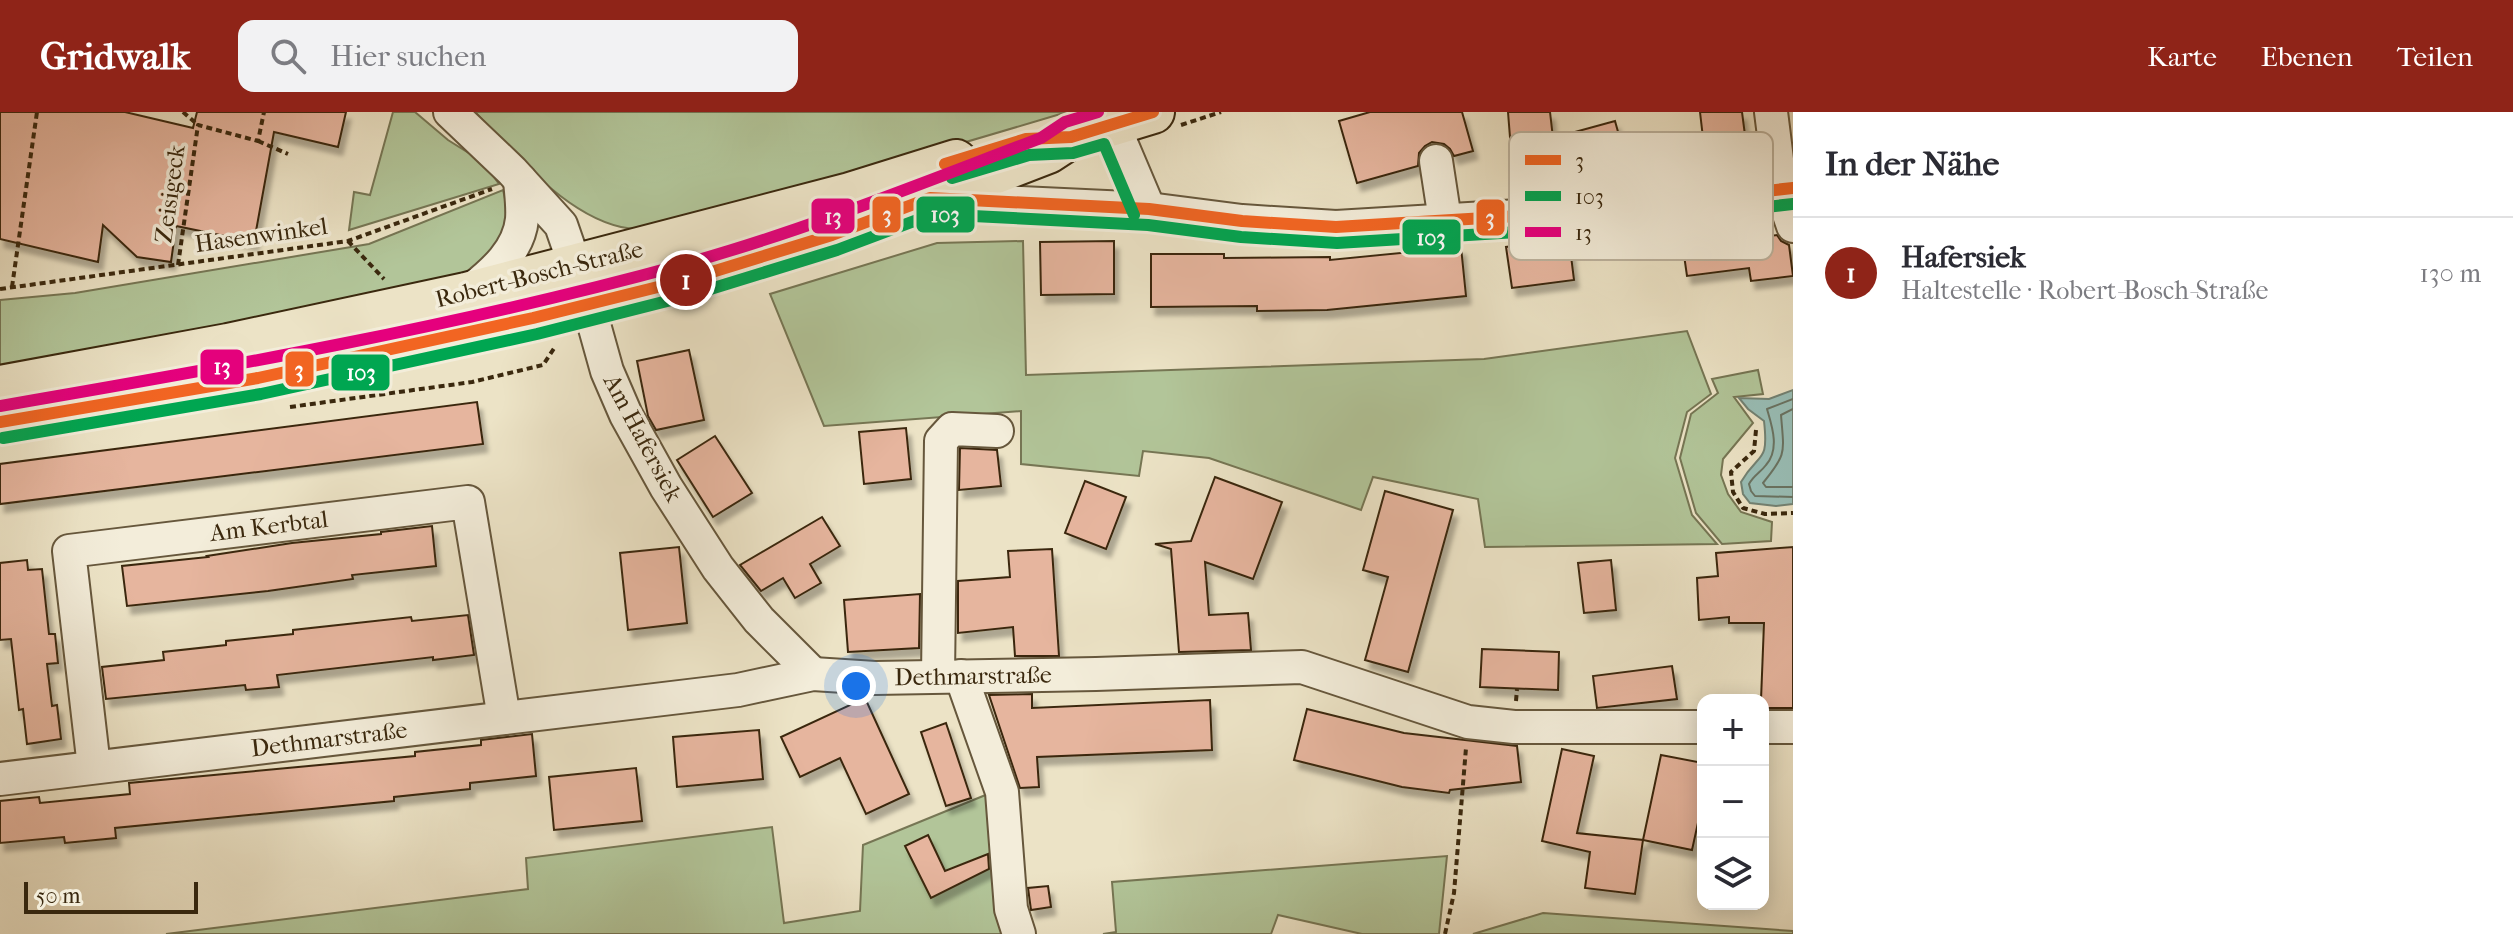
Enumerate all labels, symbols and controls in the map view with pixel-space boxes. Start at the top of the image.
search box [238,20,798,92]
text: Gridwalk [40,34,190,79]
icon: search [266,34,310,78]
text: Hier suchen [330,39,486,74]
text: Karte [2147,40,2217,73]
text: Ebenen [2261,40,2353,73]
text: Teilen [2397,40,2473,73]
legend [1509,132,1773,260]
street label: Zeisigeck [149,143,191,245]
text: In der Nähe [1825,144,1999,184]
text: 3 [1575,148,1584,174]
text: 103 [1575,184,1604,210]
line badge: 3 [871,195,902,234]
line badge: 103 [915,195,976,234]
line badge: 13 [810,197,856,235]
line badge: 3 [1475,198,1506,237]
text: 3 [882,202,892,228]
text: 103 [931,202,959,228]
text: 13 [825,204,841,230]
text: 3 [1485,205,1495,231]
street label: Hasenwinkel [193,212,329,258]
line badge: 103 [1401,218,1462,256]
text: 13 [1575,220,1592,246]
text: 103 [1417,225,1445,251]
street label: Robert-Bosch-Straße [432,235,646,313]
text: Hafersiek [1901,240,2026,275]
pin: 1 [660,250,712,310]
text: 1 [1846,258,1856,289]
text: 130 m [2420,258,2481,289]
text: Haltestelle · Robert-Bosch-Straße [1901,275,2268,306]
line badge: 13 [199,348,245,386]
line badge: 3 [284,350,315,388]
line badge: 103 [330,353,391,392]
text: 13 [214,354,230,380]
text: 3 [294,357,304,383]
text: 103 [347,360,375,386]
street label: Am Hafersiek [597,369,689,507]
street label: Am Kerbtal [207,505,330,547]
street label: Dethmarstraße [894,661,1052,691]
your location [836,666,876,706]
map controls [1697,694,1769,910]
button: + [1697,694,1769,766]
street label: Dethmarstraße [249,716,409,762]
button: − [1697,766,1769,838]
button: layers [1697,838,1769,910]
scale bar [24,878,198,914]
text: 50 m [36,883,81,909]

